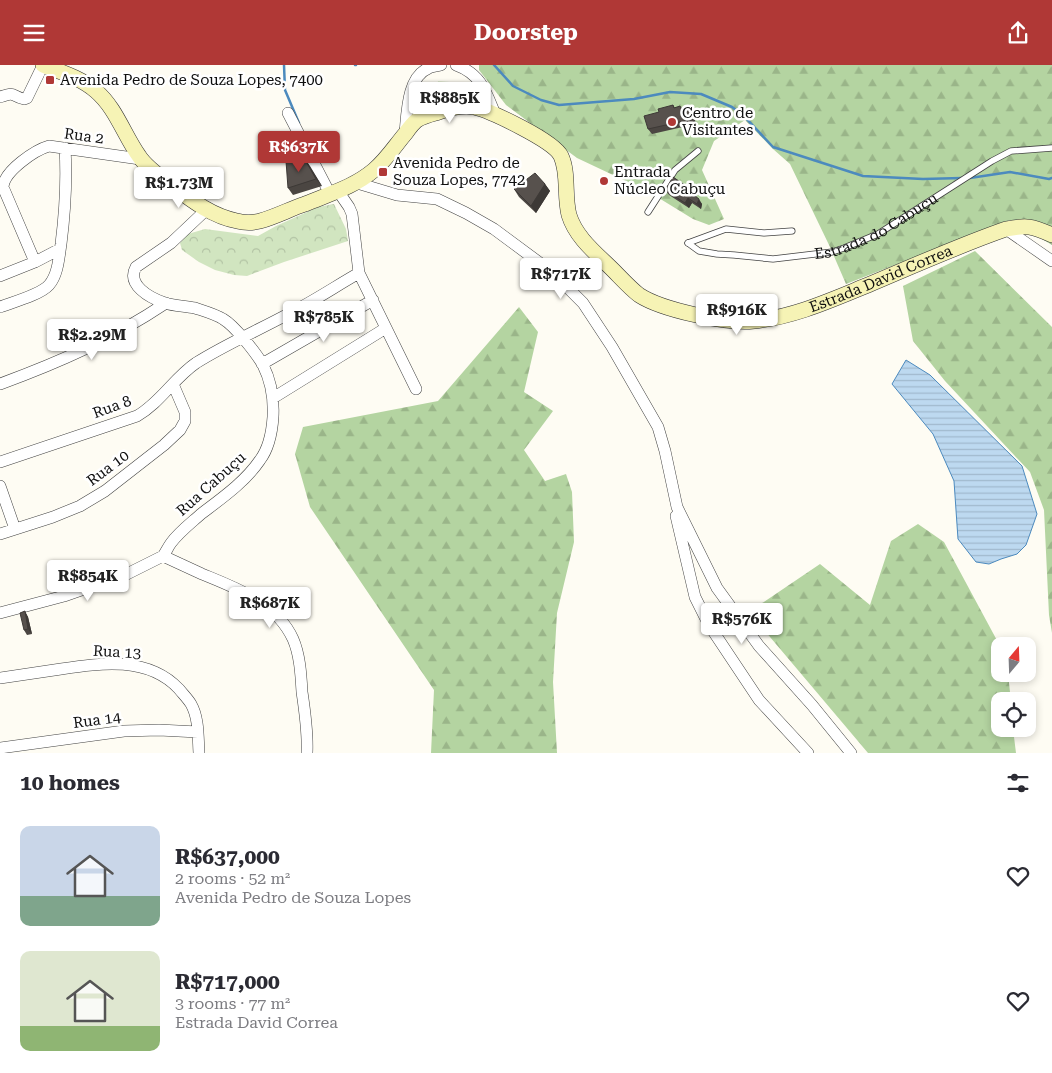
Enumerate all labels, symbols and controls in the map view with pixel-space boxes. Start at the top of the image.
icon: menu [20,19,48,47]
icon: share [1004,19,1032,47]
text: Doorstep [474,20,578,45]
place label: Avenida Pedro de Souza Lopes, 7400 [60,71,323,89]
marker: Avenida Pedro de Souza Lopes, 7400 [44,74,56,86]
pin: R$885K [409,82,491,124]
text: R$885K [420,88,480,107]
place label: Centro de Visitantes [682,104,753,139]
marker: Centro de Visitantes [666,116,678,128]
street label: Rua 2 [63,124,105,148]
pin: R$637K [258,131,340,173]
text: R$637K [269,137,329,156]
place label: Avenida Pedro de Souza Lopes, 7742 [393,154,525,189]
place label: Entrada Núcleo Cabuçu [614,163,726,198]
marker: Avenida Pedro de Souza Lopes, 7742 [377,166,389,178]
pin: R$1.73M [133,167,225,209]
text: R$1.73M [145,173,213,192]
marker: Entrada Núcleo Cabuçu [598,175,610,187]
street label: Estrada do Cabuçu [813,189,942,263]
street label: Estrada David Correa [807,241,955,316]
pin: R$717K [520,257,602,300]
text: R$717K [531,264,591,283]
pin: R$916K [696,293,778,336]
text: R$916K [707,300,767,319]
pin: R$785K [283,301,365,343]
text: R$785K [294,307,354,326]
pin: R$2.29M [46,319,138,361]
text: R$2.29M [58,325,126,344]
street label: Rua 8 [90,392,134,422]
street label: Rua 10 [83,446,133,490]
street label: Rua Cabuçu [173,448,250,520]
pin: R$854K [47,559,129,602]
text: R$854K [58,566,118,585]
pin: R$687K [229,587,311,629]
text: R$687K [240,593,300,612]
pin: R$576K [701,603,783,645]
text: R$576K [712,609,772,628]
north arrow [991,637,1036,683]
map controls [991,637,1036,737]
street label: Rua 13 [92,642,142,662]
button: locate [991,692,1036,737]
street label: Rua 14 [72,708,123,732]
icon: filters [1004,769,1032,797]
text: 10 homes [20,771,120,795]
text: R$637,000 [175,845,280,869]
icon: home [60,846,120,906]
icon: heart [1004,862,1032,890]
text: 2 rooms · 52 m² [175,869,290,888]
text: Avenida Pedro de Souza Lopes [175,888,411,907]
text: R$717,000 [175,970,280,994]
icon: home [60,971,120,1031]
icon: heart [1004,987,1032,1015]
text: 3 rooms · 77 m² [175,994,290,1013]
text: Estrada David Correa [175,1013,338,1032]

